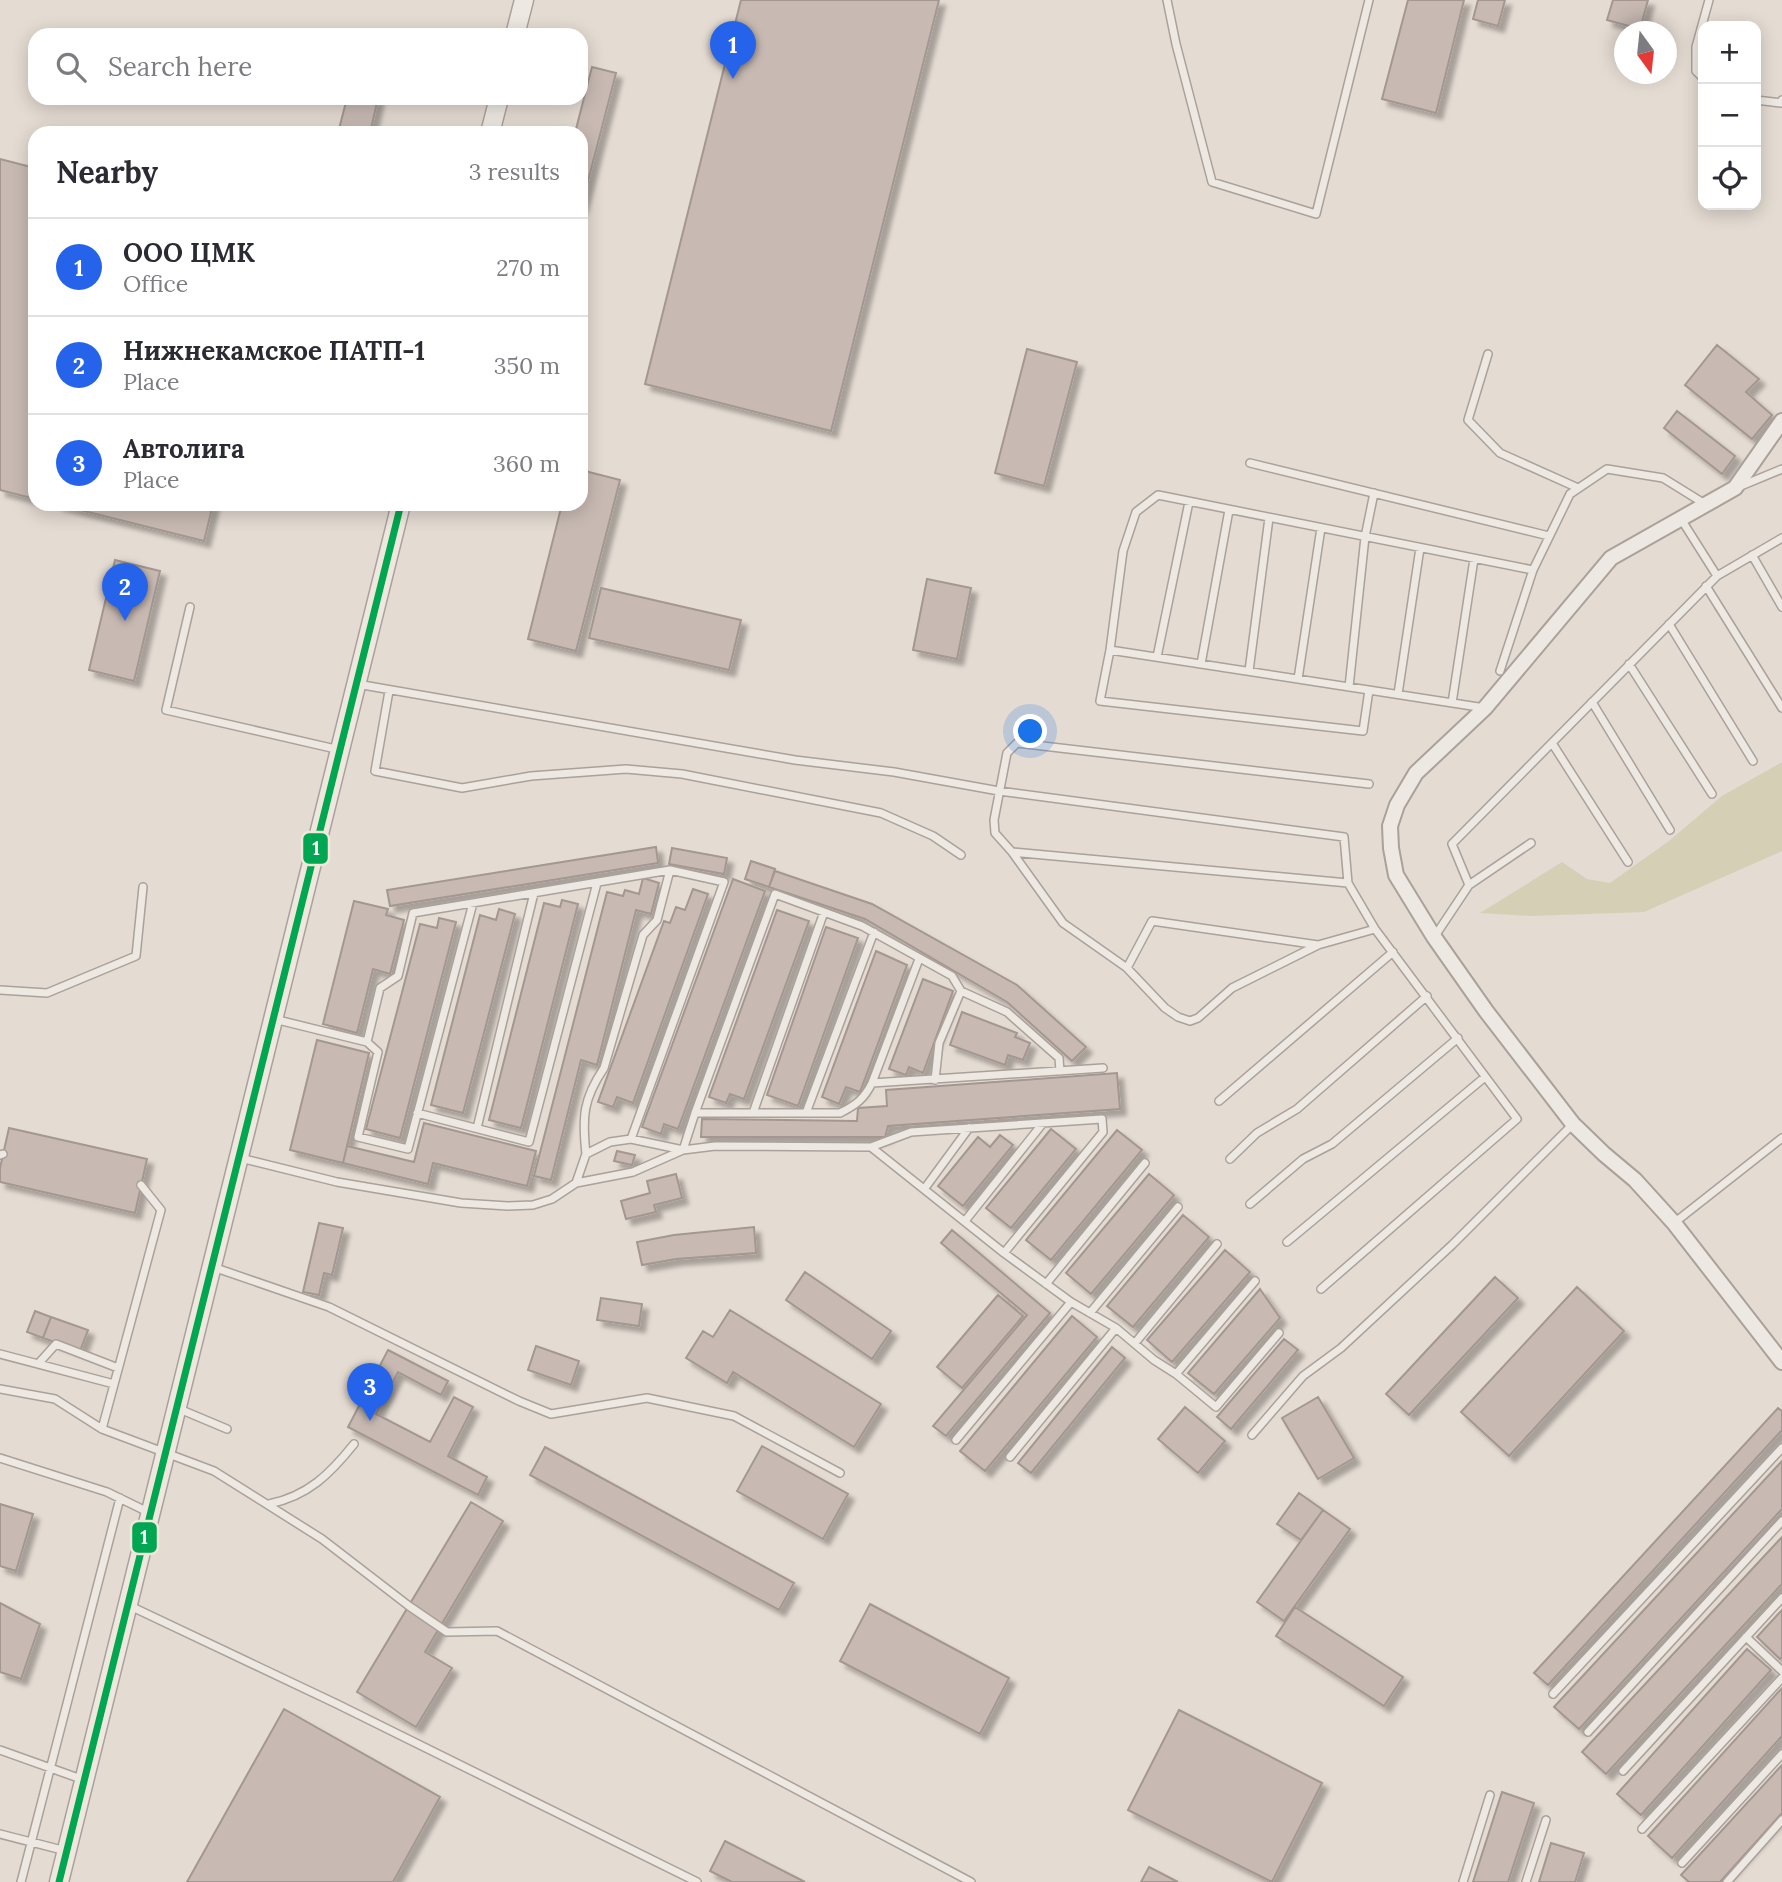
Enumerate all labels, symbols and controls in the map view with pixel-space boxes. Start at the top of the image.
pin: 1 [710,21,756,79]
north arrow [1614,21,1677,84]
map controls [1698,21,1761,210]
button: + [1698,21,1761,84]
search box [28,28,588,105]
icon: search [52,48,90,86]
text: Search here [108,50,252,83]
button: − [1698,84,1761,147]
button: locate [1698,147,1761,210]
text: Nearby [56,153,158,191]
text: 3 results [469,157,560,186]
text: ООО ЦМК [123,236,255,269]
text: 1 [74,253,84,282]
text: 270 m [496,253,560,282]
text: Office [123,269,188,298]
text: Нижнекамское ПАТП-1 [123,334,425,367]
text: 2 [73,351,85,380]
text: 350 m [494,351,560,380]
text: Place [123,367,180,396]
text: Автолига [123,432,245,465]
text: 3 [73,449,85,478]
text: 360 m [493,449,560,478]
text: Place [123,465,180,494]
pin: 2 [102,563,148,621]
your location [1013,714,1047,748]
line badge: 1 [302,832,329,865]
text: 1 [312,836,320,860]
pin: 3 [347,1363,393,1421]
line badge: 1 [131,1521,158,1554]
text: 1 [140,1525,148,1549]

